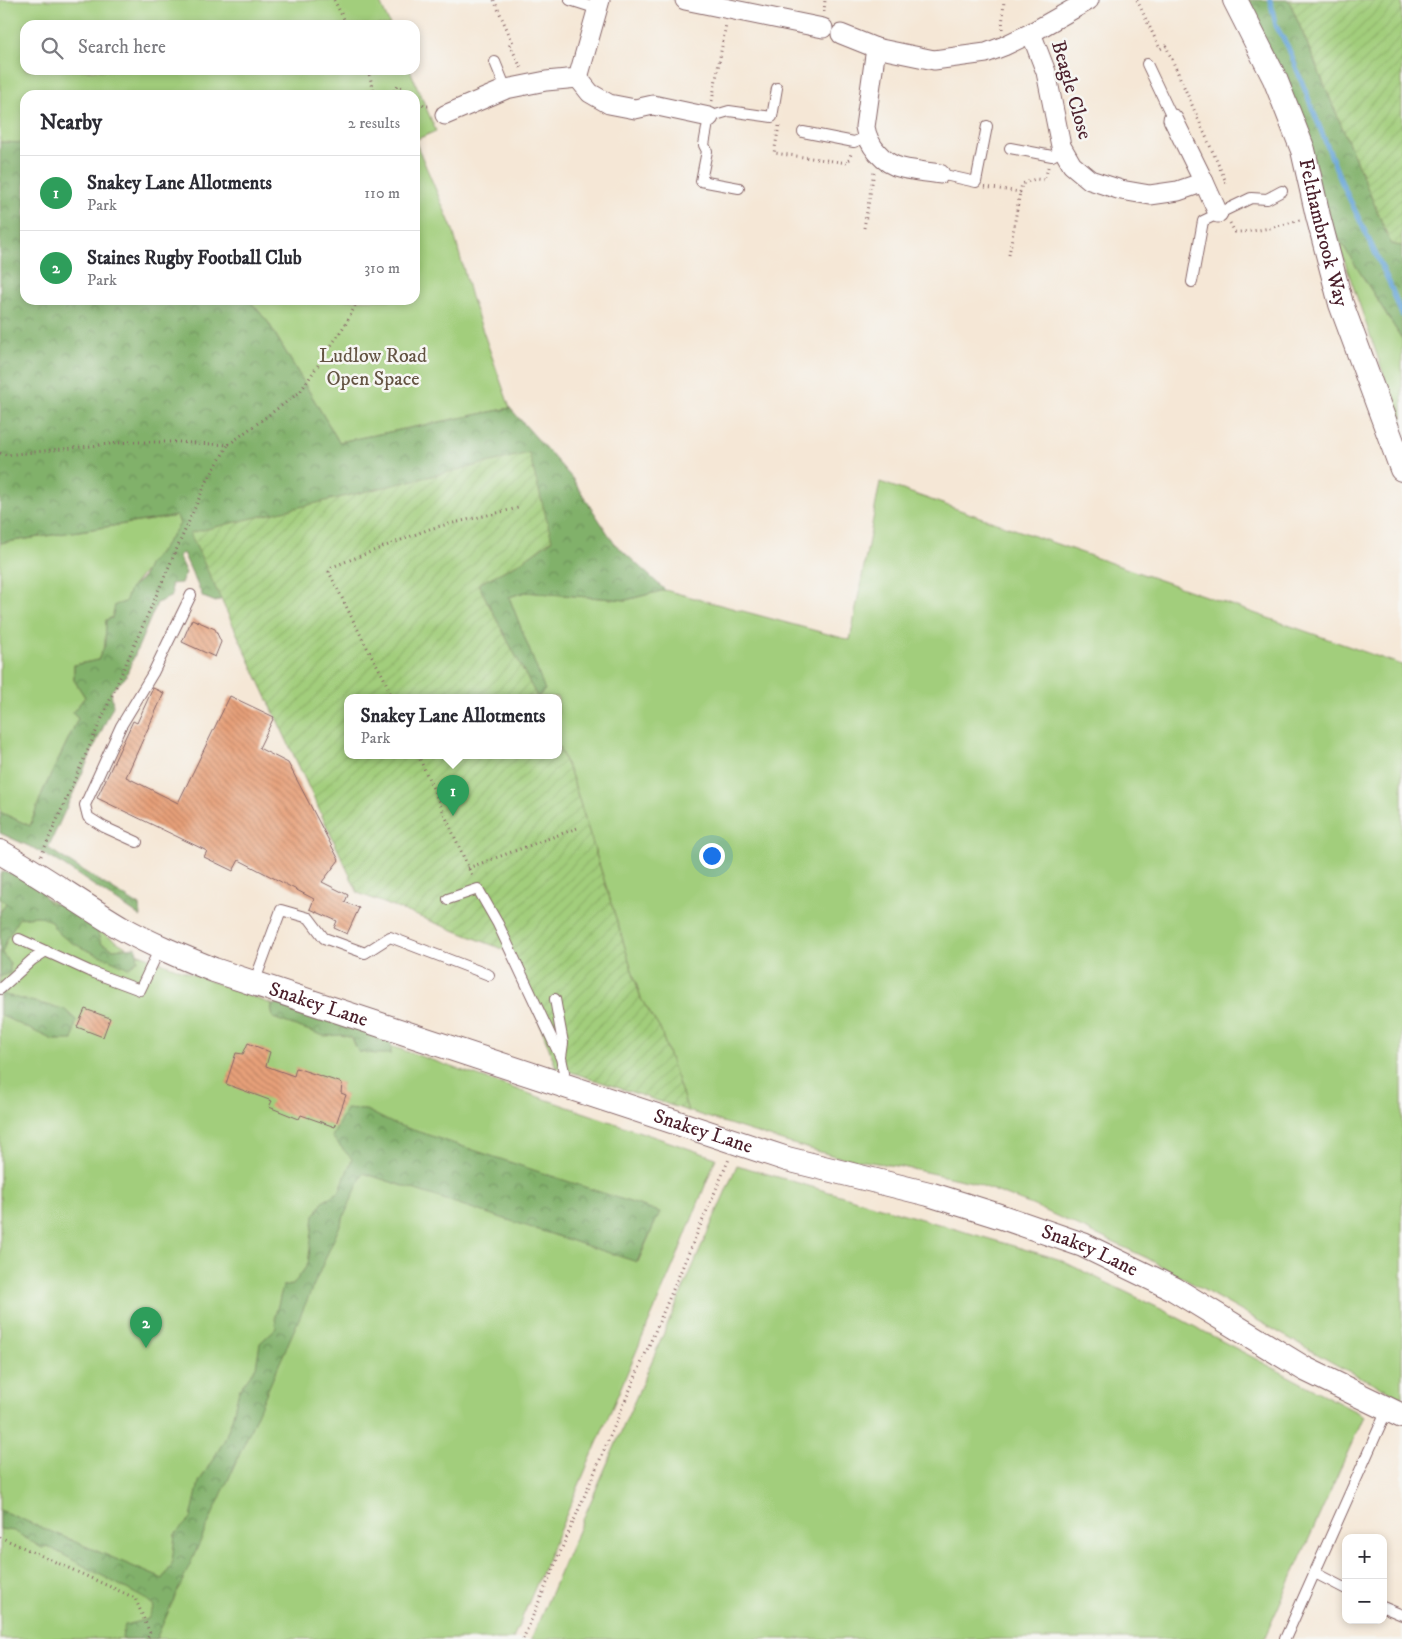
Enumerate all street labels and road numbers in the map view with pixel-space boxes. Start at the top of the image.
street label: Beagle Close [1045,38,1097,142]
street label: Felthambrook Way [1293,156,1354,310]
street label: Snakey Lane [266,976,371,1032]
street label: Snakey Lane [650,1103,756,1159]
street label: Snakey Lane [1038,1219,1142,1282]

